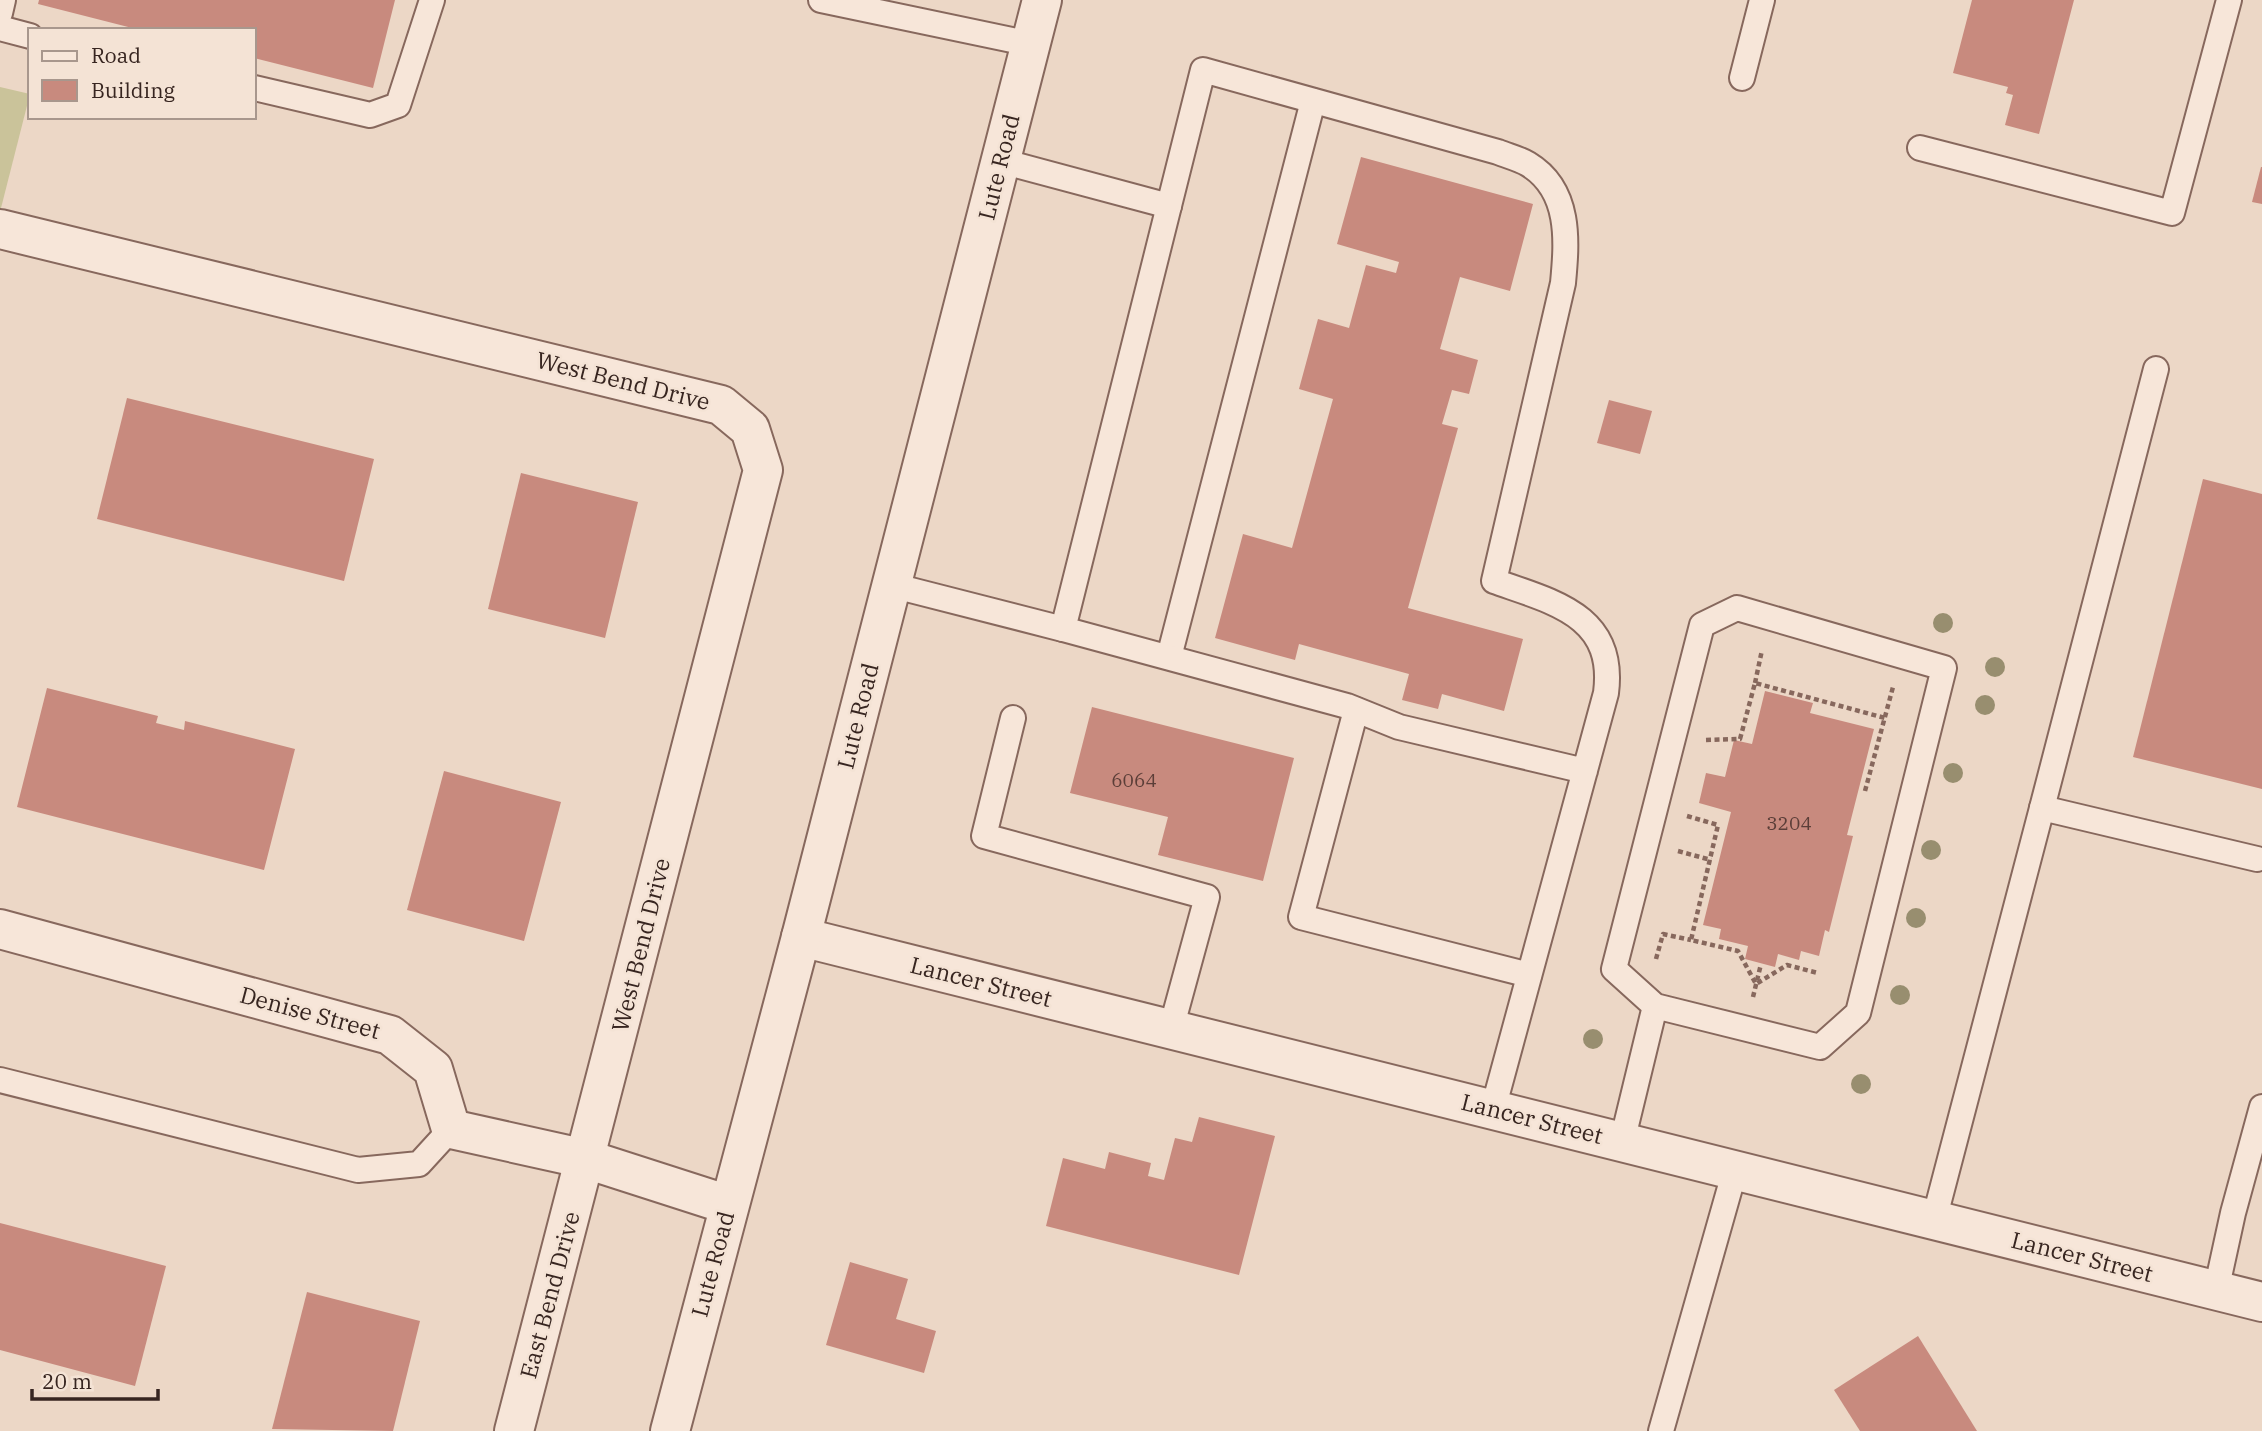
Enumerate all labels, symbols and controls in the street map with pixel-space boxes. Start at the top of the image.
legend [28,28,256,119]
text: Road [91,41,141,69]
text: Building [91,76,176,104]
street label: Lute Road [970,111,1026,223]
street label: West Bend Drive [533,344,713,416]
street label: Lute Road [829,660,885,772]
house number: 6064 [1111,768,1157,792]
house number: 3204 [1766,811,1812,835]
street label: West Bend Drive [604,855,676,1035]
street label: Lancer Street [907,949,1055,1013]
street label: Denise Street [237,979,384,1045]
street label: Lancer Street [1458,1086,1606,1150]
street label: East Bend Drive [512,1208,586,1382]
street label: Lute Road [684,1208,741,1320]
street label: Lancer Street [2008,1224,2156,1288]
scale bar [32,1358,158,1402]
text: 20 m [42,1367,92,1395]

